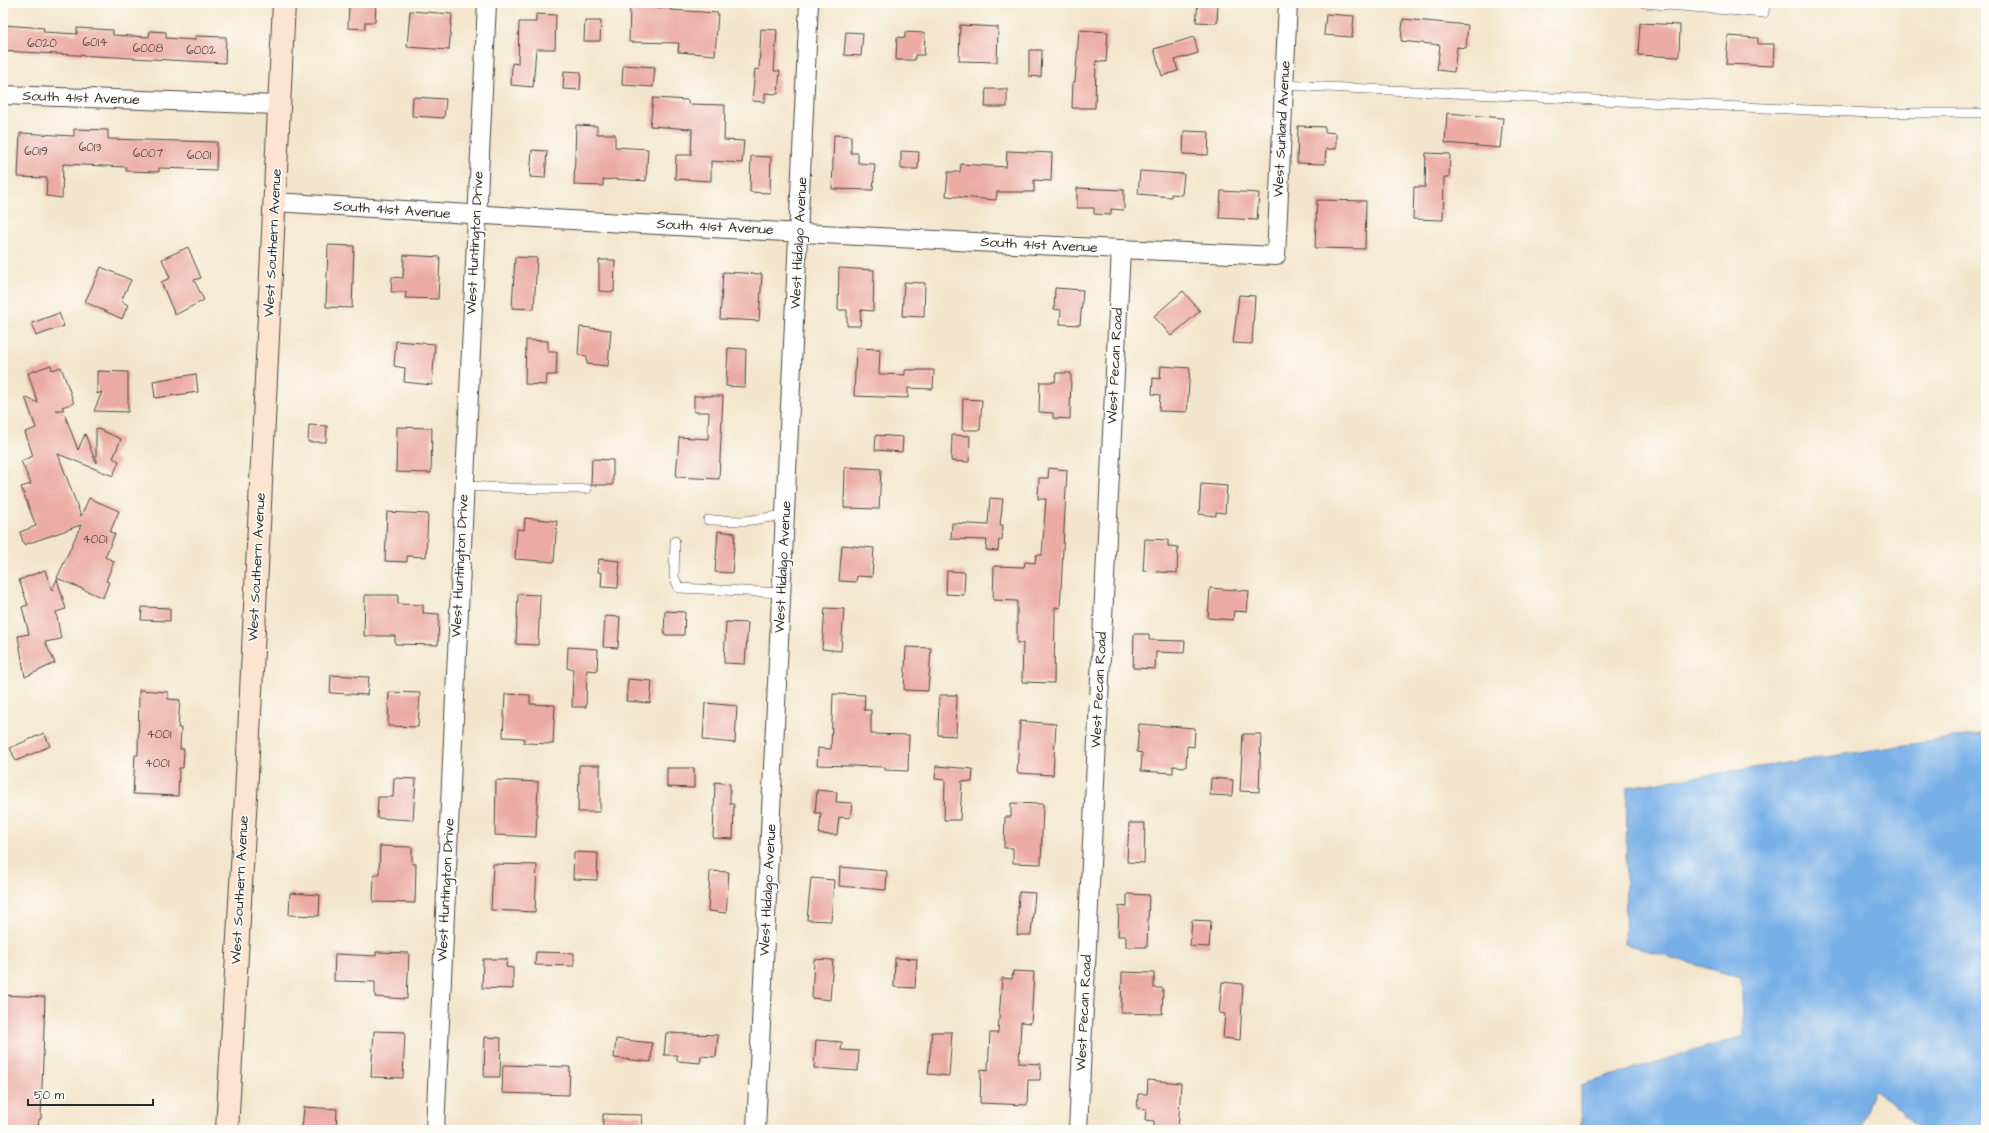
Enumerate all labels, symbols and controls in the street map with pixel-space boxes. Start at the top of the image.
house number: 6014 [83,34,107,51]
house number: 6020 [27,35,57,52]
house number: 6008 [133,40,163,57]
house number: 6002 [186,42,216,59]
street label: West Sunland Avenue [1268,60,1296,198]
street label: South 41st Avenue [22,86,140,110]
house number: 6013 [79,139,101,156]
house number: 6019 [24,143,48,160]
house number: 6007 [133,145,164,162]
house number: 6001 [187,147,212,164]
street label: West Southern Avenue [259,168,287,318]
street label: West Huntington Drive [461,170,489,315]
street label: West Hidalgo Avenue [786,176,812,310]
street label: South 41st Avenue [333,196,452,224]
street label: South 41st Avenue [656,214,775,240]
street label: South 41st Avenue [980,232,1099,258]
street label: West Pecan Road [1102,307,1128,425]
street label: West Southern Avenue [243,492,271,642]
street label: West Huntington Drive [446,493,474,638]
street label: West Hidalgo Avenue [770,500,796,634]
house number: 4001 [83,531,108,548]
street label: West Pecan Road [1086,631,1112,749]
house number: 4001 [147,726,172,743]
house number: 4001 [145,755,170,772]
street label: West Southern Avenue [226,815,254,965]
street label: West Huntington Drive [432,817,460,962]
street label: West Hidalgo Avenue [755,823,781,957]
street label: West Pecan Road [1071,954,1097,1072]
scale bar [28,1081,153,1107]
text: 50 m [34,1087,65,1104]

